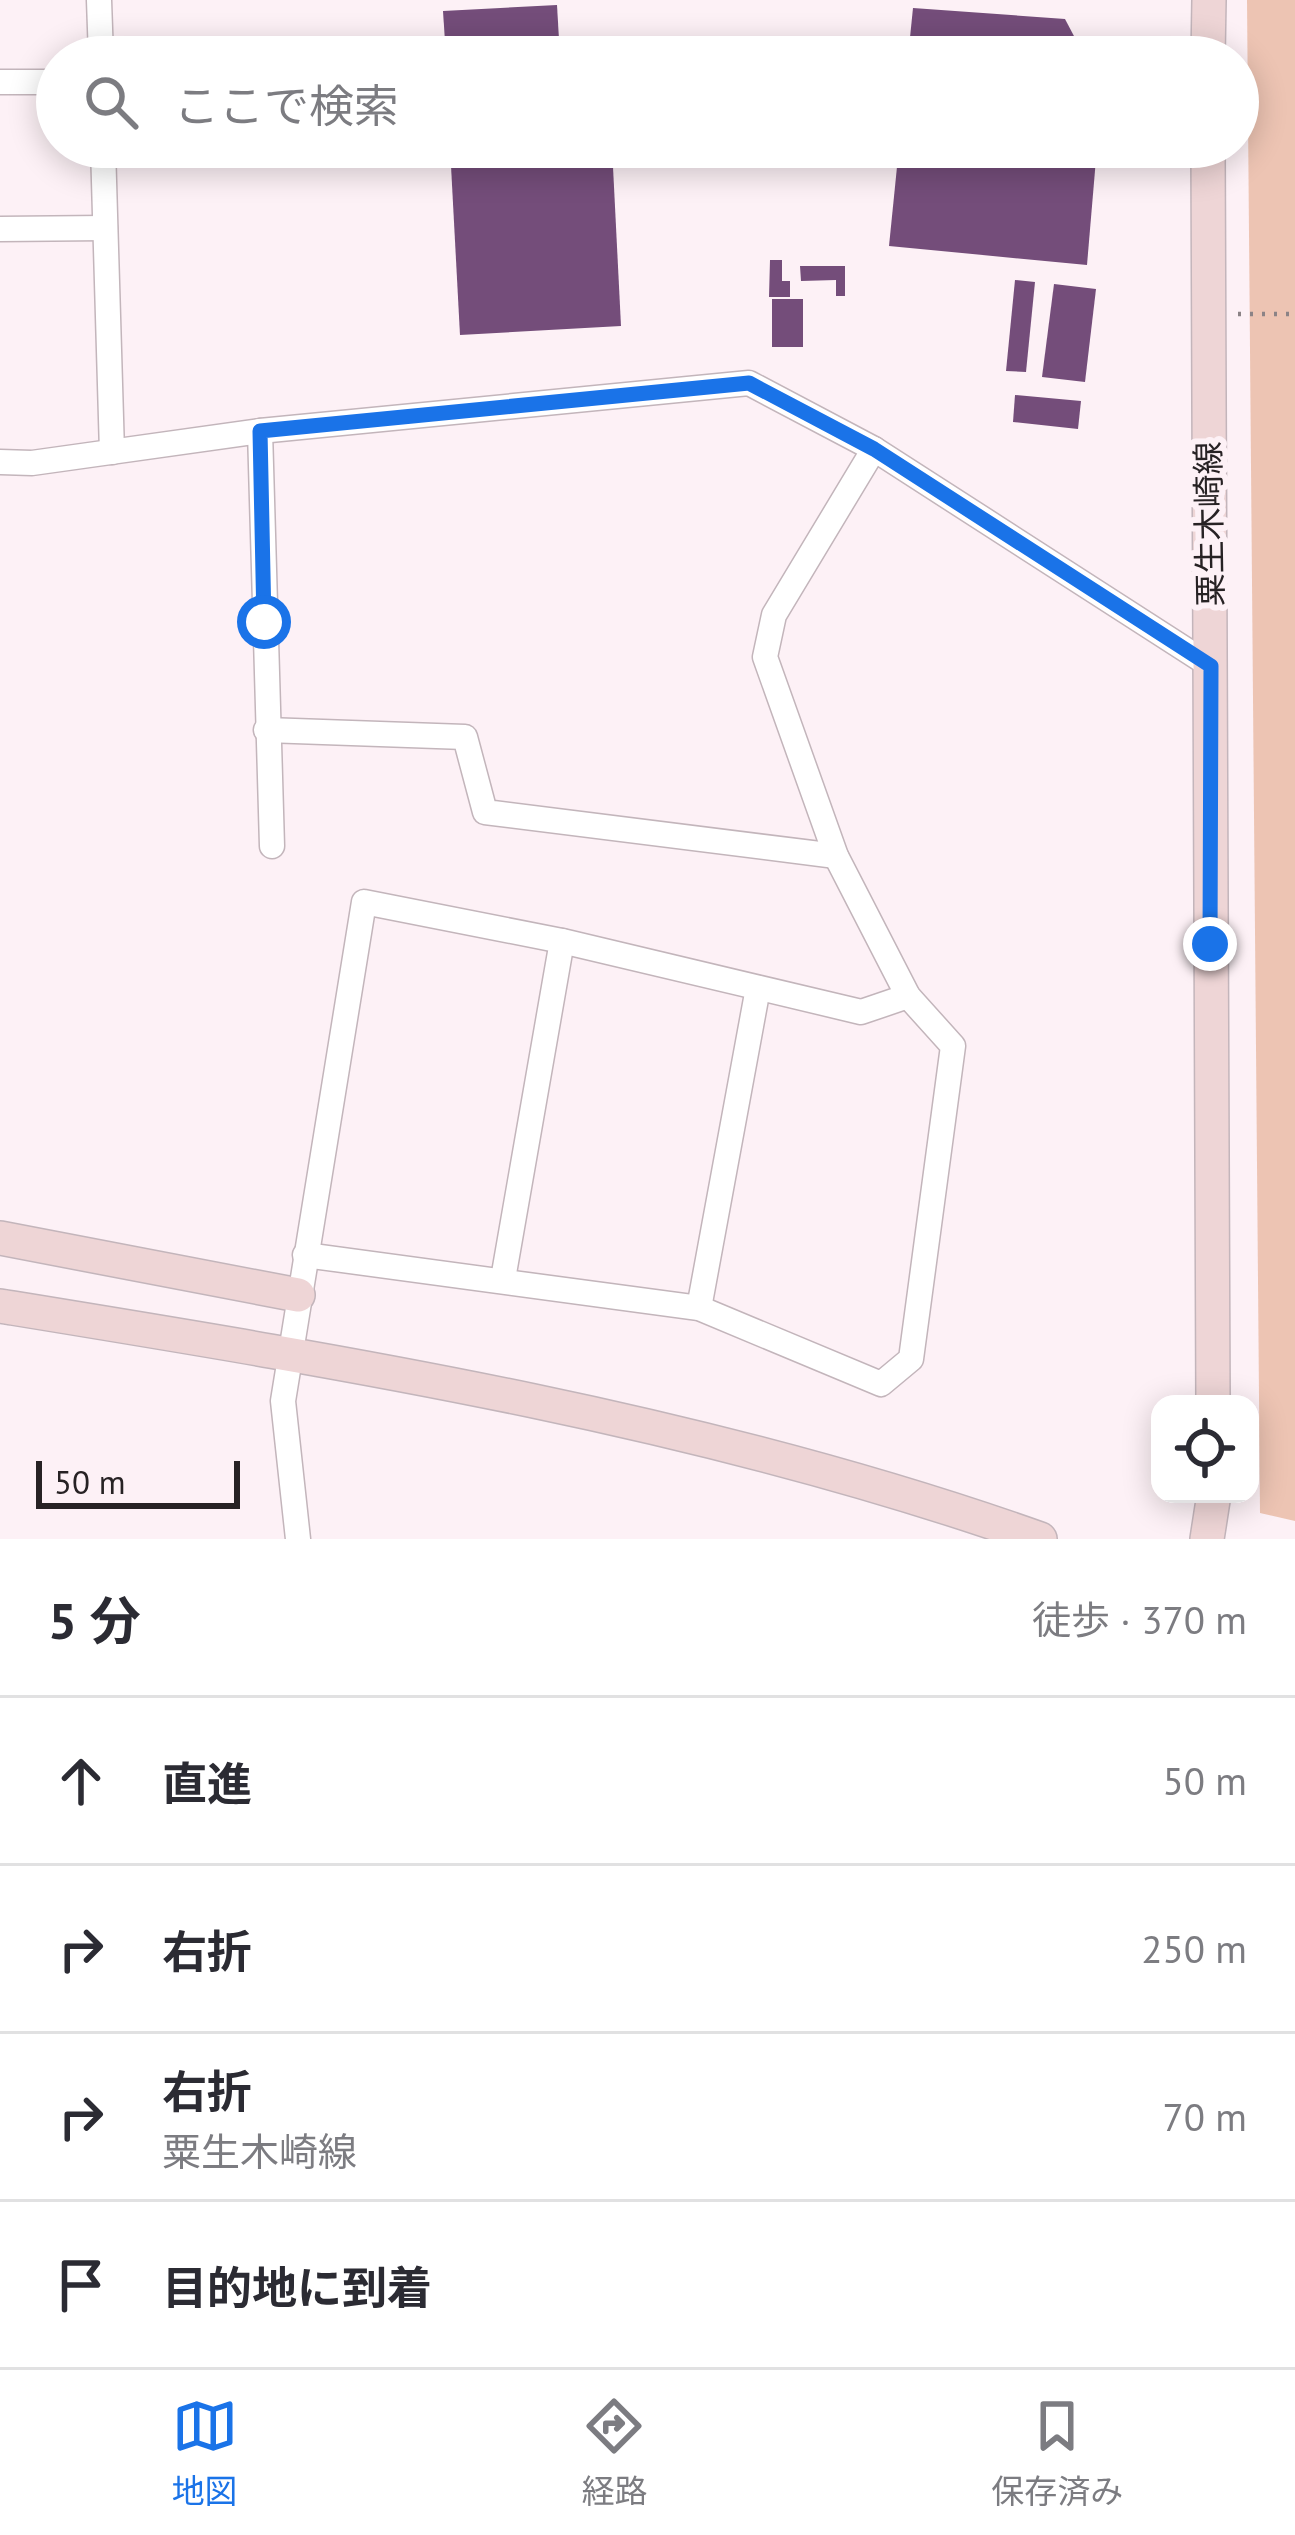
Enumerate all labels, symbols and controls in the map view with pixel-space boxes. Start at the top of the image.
search box [36,36,1259,168]
icon: search [78,69,144,135]
text: ここで検索 [174,76,399,134]
street label: 粟生木崎線 [1186,441,1231,607]
route start [237,595,291,649]
route end [1183,917,1237,971]
map controls [1151,1395,1259,1503]
button: locate [1151,1395,1259,1503]
scale bar [36,1455,240,1508]
text: 50 m [54,1460,126,1503]
text: 5 分 [48,1587,141,1653]
text: 徒歩 · 370 m [1032,1594,1247,1645]
icon: ahead [48,1748,114,1814]
text: 直進 [162,1754,252,1812]
text: 50 m [1162,1755,1247,1806]
icon: right [48,1916,114,1982]
text: 右折 [162,1922,252,1980]
text: 250 m [1141,1923,1247,1974]
text: 右折 [162,2062,252,2120]
icon: right [48,2084,114,2150]
text: 70 m [1162,2091,1247,2142]
text: 粟生木崎線 [162,2126,357,2177]
icon: arrive [48,2252,114,2318]
text: 目的地に到着 [162,2258,432,2316]
tab: 地図 [172,2393,238,2513]
tab: 経路 [581,2393,647,2513]
tab: 保存済み [991,2393,1123,2513]

